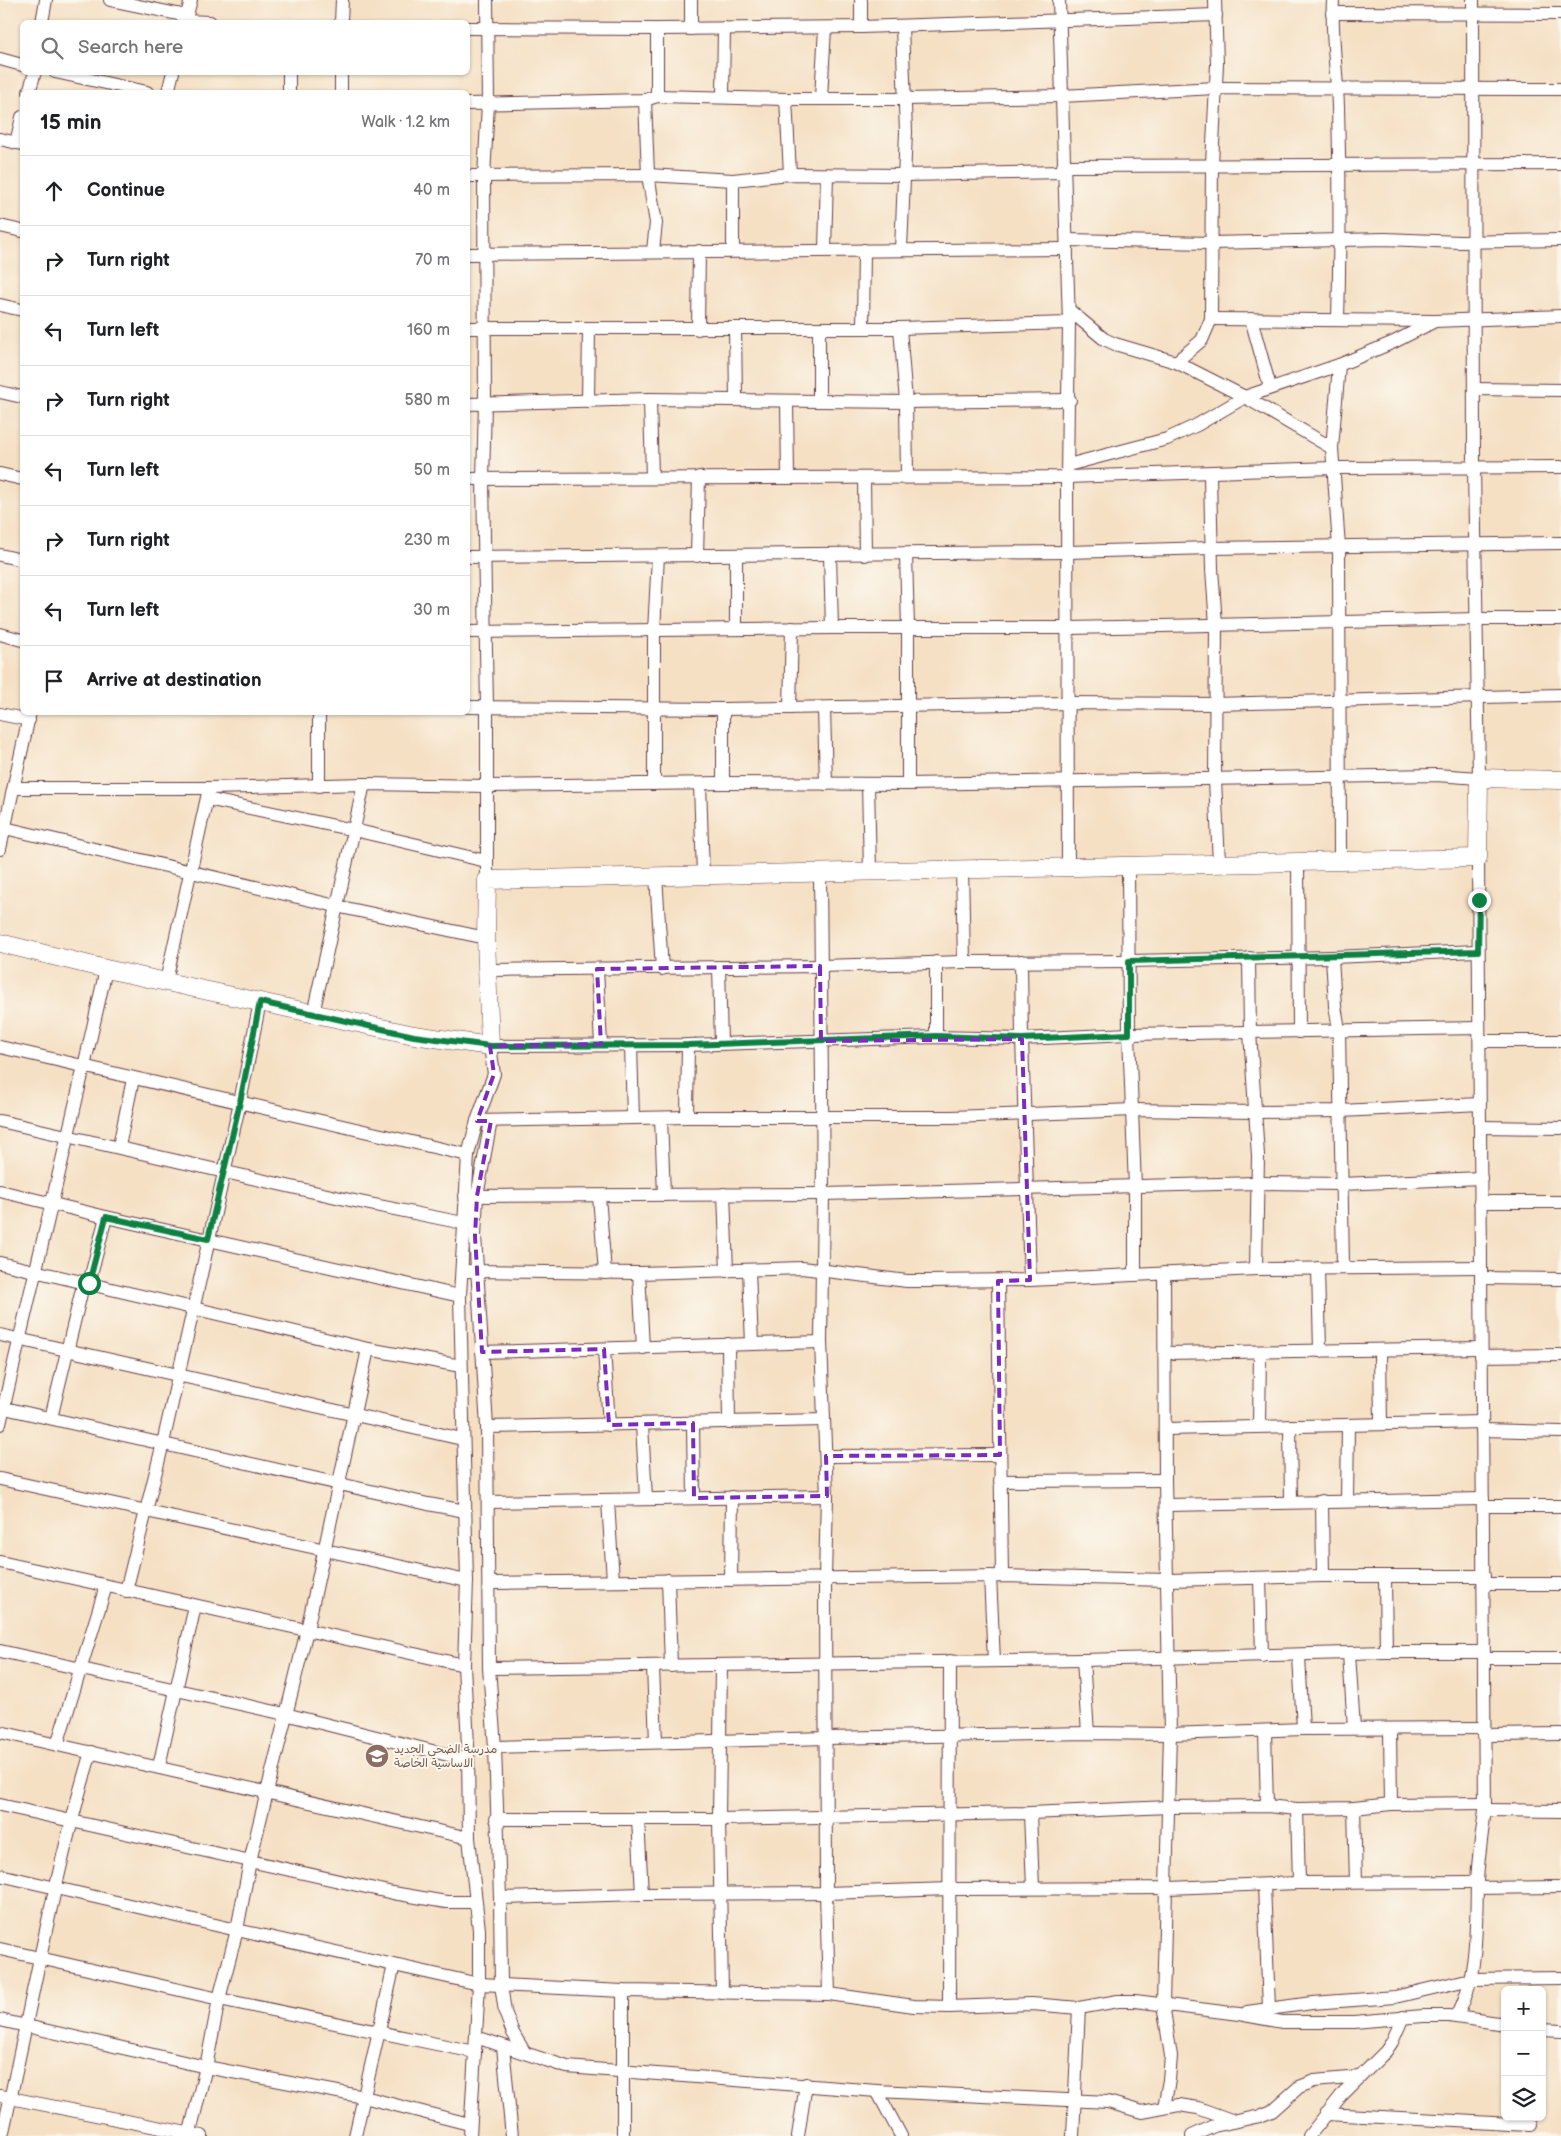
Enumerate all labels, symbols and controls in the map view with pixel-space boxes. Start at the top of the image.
search box [20,20,470,75]
icon: search [38,34,66,62]
text: Search here [78,36,183,59]
text: 15 min [40,110,101,135]
text: Walk · 1.2 km [361,113,450,132]
icon: ahead [40,177,68,205]
text: Continue [87,179,165,202]
text: 40 m [413,181,450,200]
icon: right [40,247,68,275]
text: Turn right [87,249,170,272]
text: 70 m [415,251,450,270]
icon: left [40,317,68,345]
text: Turn left [87,319,159,342]
text: 160 m [407,321,450,340]
icon: right [40,387,68,415]
text: Turn right [87,389,170,412]
text: 580 m [405,391,450,410]
icon: left [40,457,68,485]
text: Turn left [87,459,159,482]
text: 50 m [414,461,450,480]
icon: right [40,527,68,555]
text: Turn right [87,529,170,552]
text: 230 m [404,531,450,550]
icon: left [40,597,68,625]
text: Turn left [87,599,159,622]
text: 30 m [413,601,450,620]
icon: arrive [40,667,68,695]
text: Arrive at destination [87,669,262,692]
route end [1468,889,1491,912]
route start [78,1272,101,1295]
place label: مدرسة الضحي الجديد الاساسية الخاصة [394,1742,497,1771]
school or university icon: مدرسة الضحي الجديد الاساسية الخاصة [364,1743,390,1769]
map controls [1501,1986,1546,2121]
button: + [1501,1986,1546,2031]
button: − [1501,2031,1546,2076]
button: layers [1501,2076,1546,2121]

